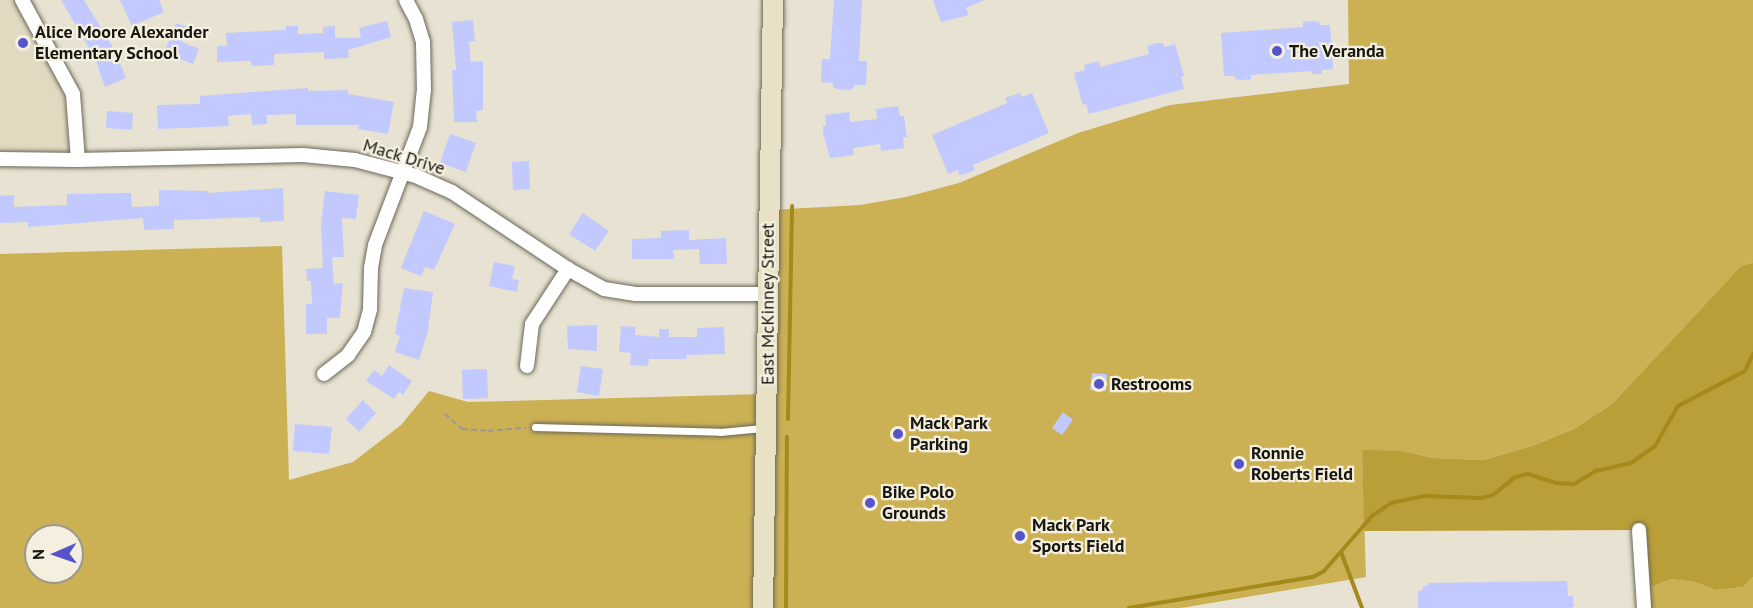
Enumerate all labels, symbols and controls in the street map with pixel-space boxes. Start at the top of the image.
place label: Alice Moore Alexander Elementary School [35,22,209,64]
marker: Alice Moore Alexander Elementary School [16,36,30,50]
place label: The Veranda [1289,40,1385,62]
marker: The Veranda [1270,44,1284,58]
street label: Mack Drive [360,134,448,180]
street label: East McKinney Street [757,223,779,385]
place label: Restrooms [1111,373,1192,395]
marker: Restrooms [1092,377,1106,391]
place label: Mack Park Parking [910,413,988,456]
marker: Mack Park Parking [891,427,905,441]
place label: Ronnie Roberts Field [1251,443,1353,486]
marker: Ronnie Roberts Field [1232,457,1246,471]
place label: Bike Polo Grounds [882,482,954,524]
marker: Bike Polo Grounds [863,496,877,510]
place label: Mack Park Sports Field [1032,515,1124,558]
north arrow [24,524,84,584]
marker: Mack Park Sports Field [1013,529,1027,543]
text: N [28,549,48,560]

